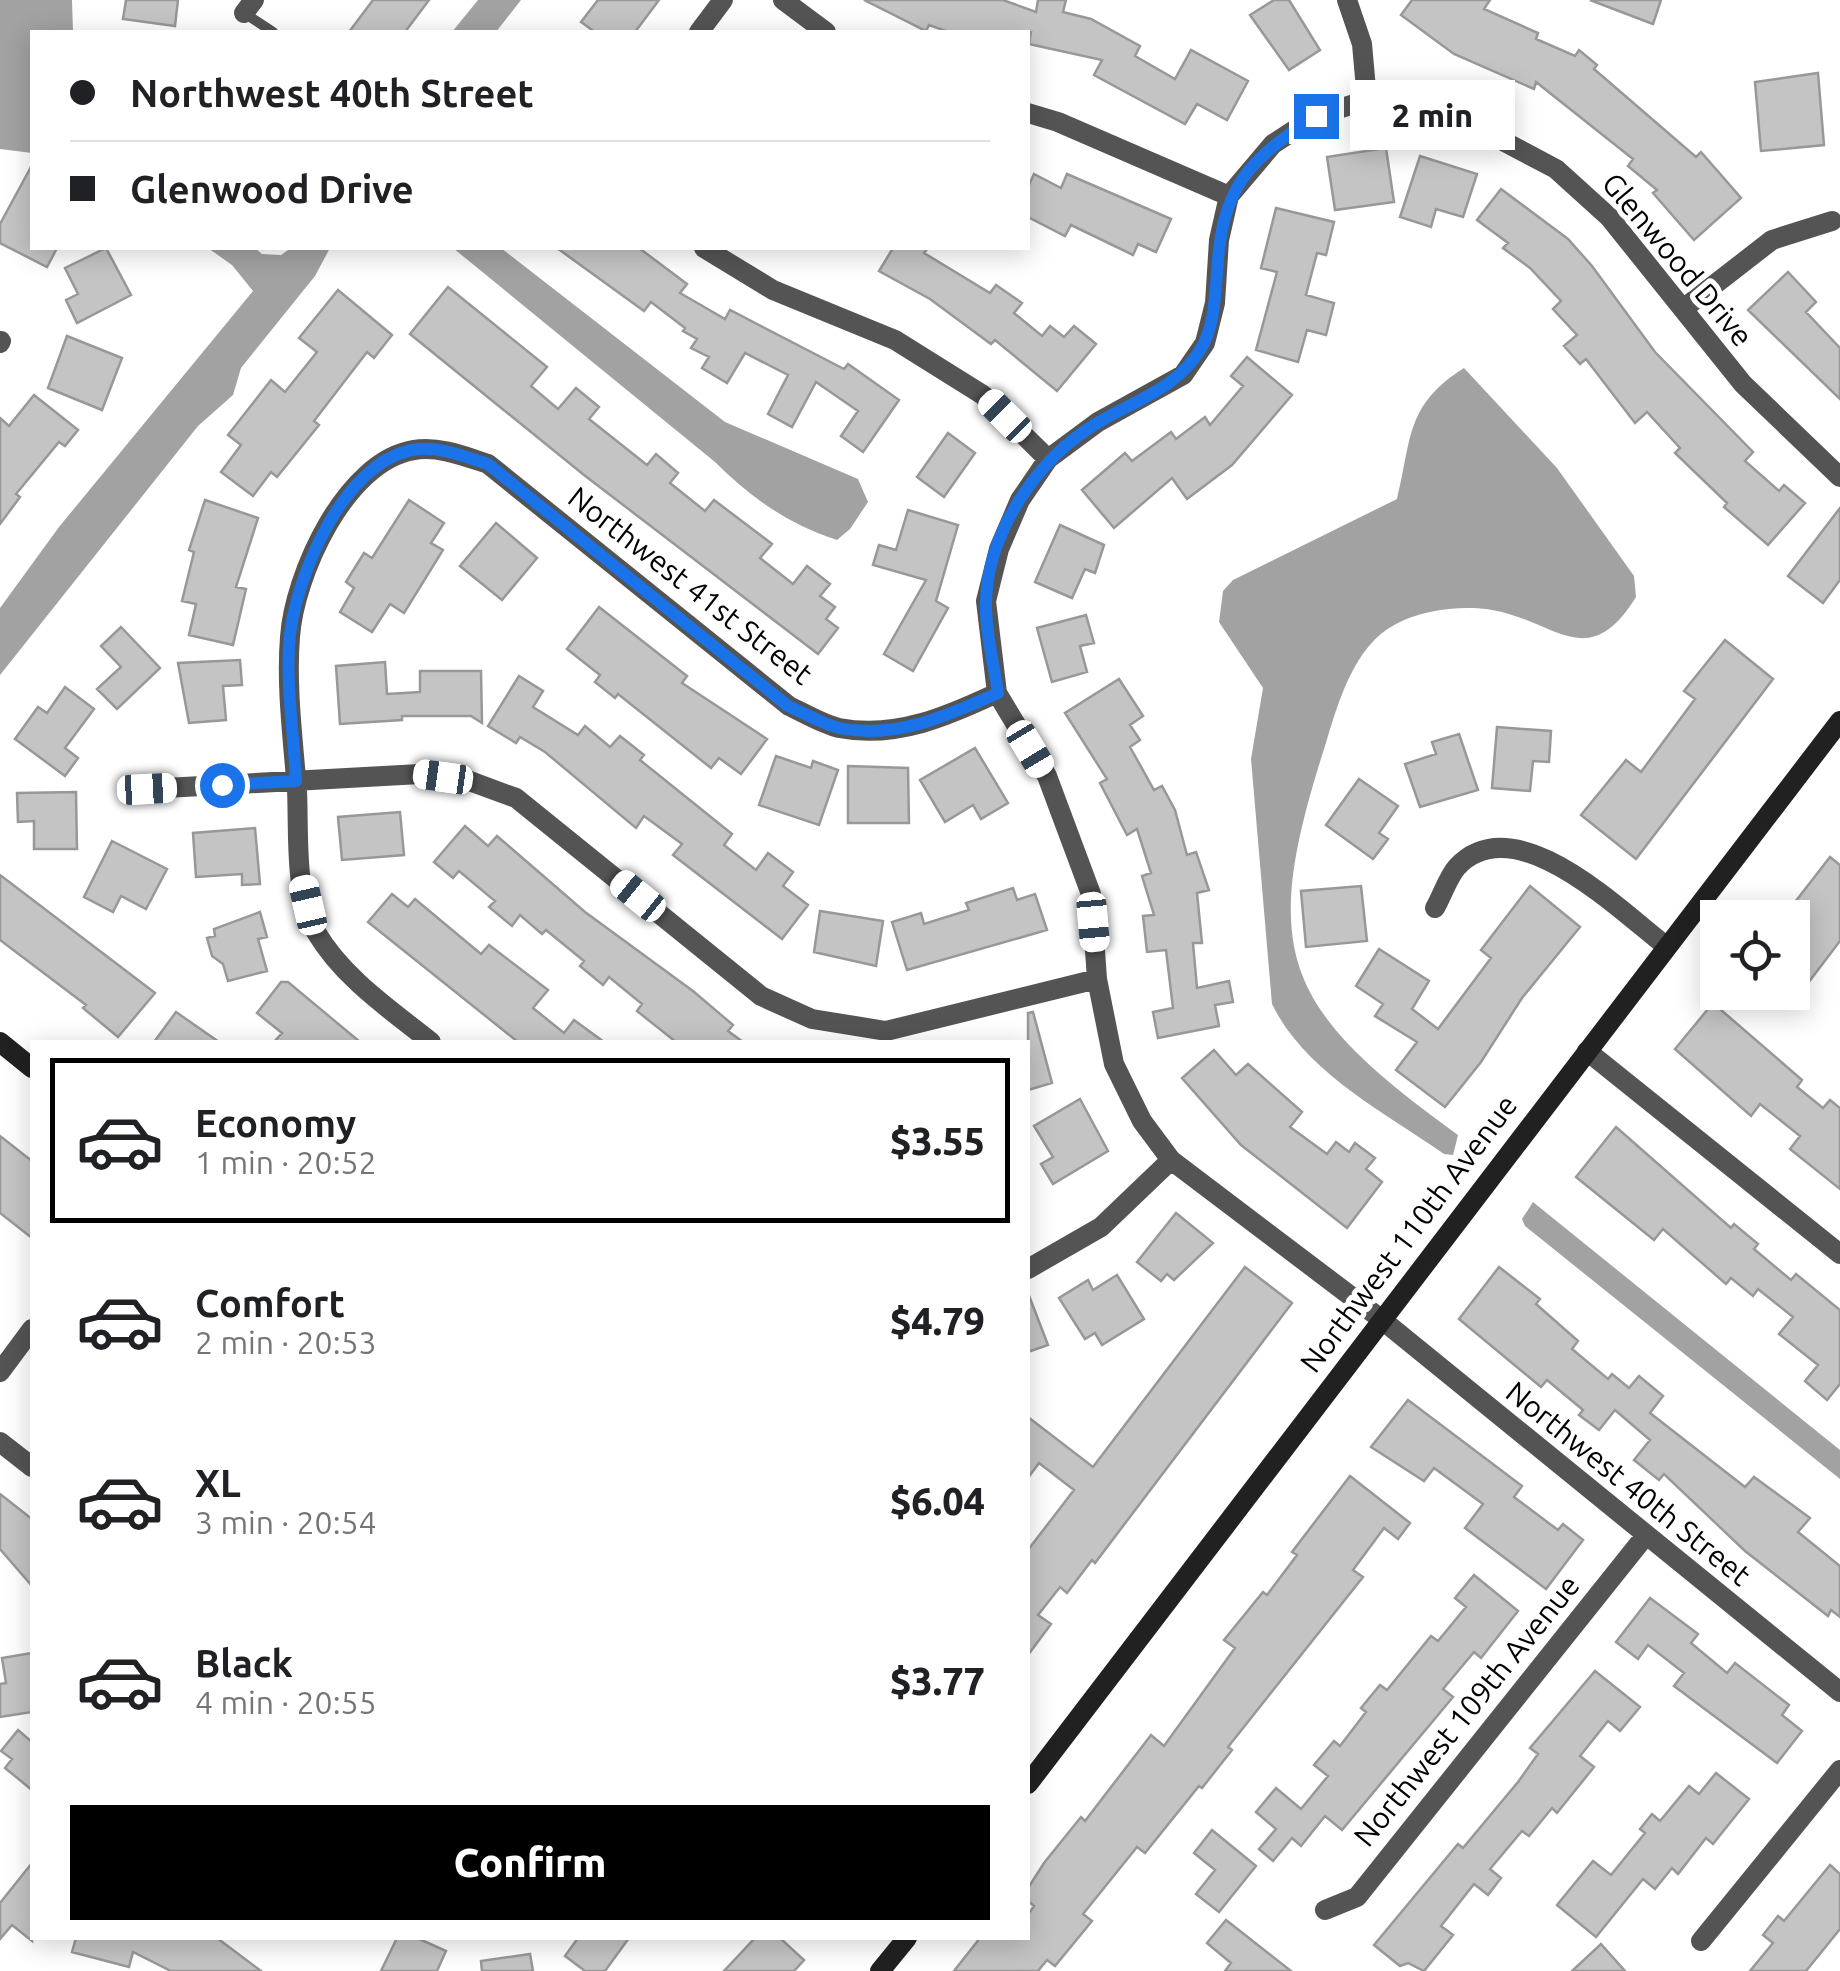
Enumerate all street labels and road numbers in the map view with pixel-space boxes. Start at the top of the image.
street label: Glenwood Drive [1596,166,1760,353]
street label: Northwest 41st Street [562,479,819,691]
street label: Northwest 110th Avenue [1293,1088,1524,1379]
street label: Northwest 40th Street [1500,1374,1758,1592]
street label: Northwest 109th Avenue [1347,1568,1586,1853]

